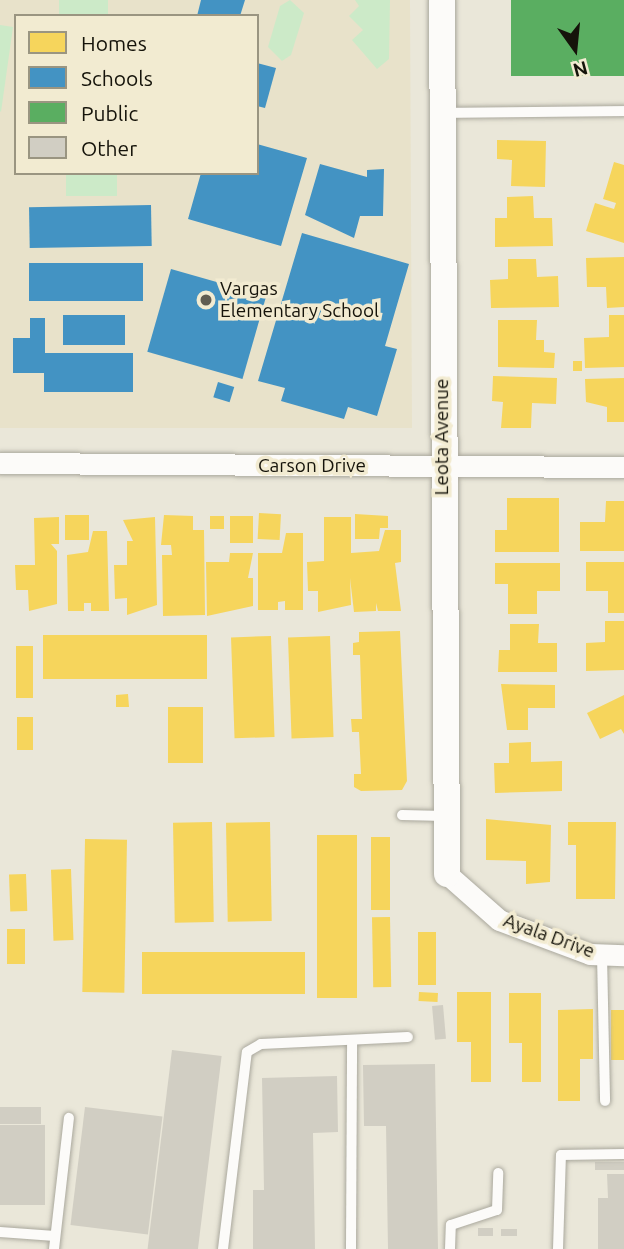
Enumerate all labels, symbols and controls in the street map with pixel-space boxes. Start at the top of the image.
legend [14,14,259,175]
north arrow [540,14,610,84]
text: Homes [81,31,147,55]
text: N [571,57,590,82]
text: Schools [81,66,153,90]
text: Public [81,101,138,125]
text: Other [81,136,137,160]
place label: Vargas Elementary School [220,278,379,322]
marker: Vargas Elementary School [198,292,214,308]
street label: Leota Avenue [431,379,453,495]
street label: Carson Drive [258,455,366,477]
street label: Ayala Drive [500,909,598,963]

